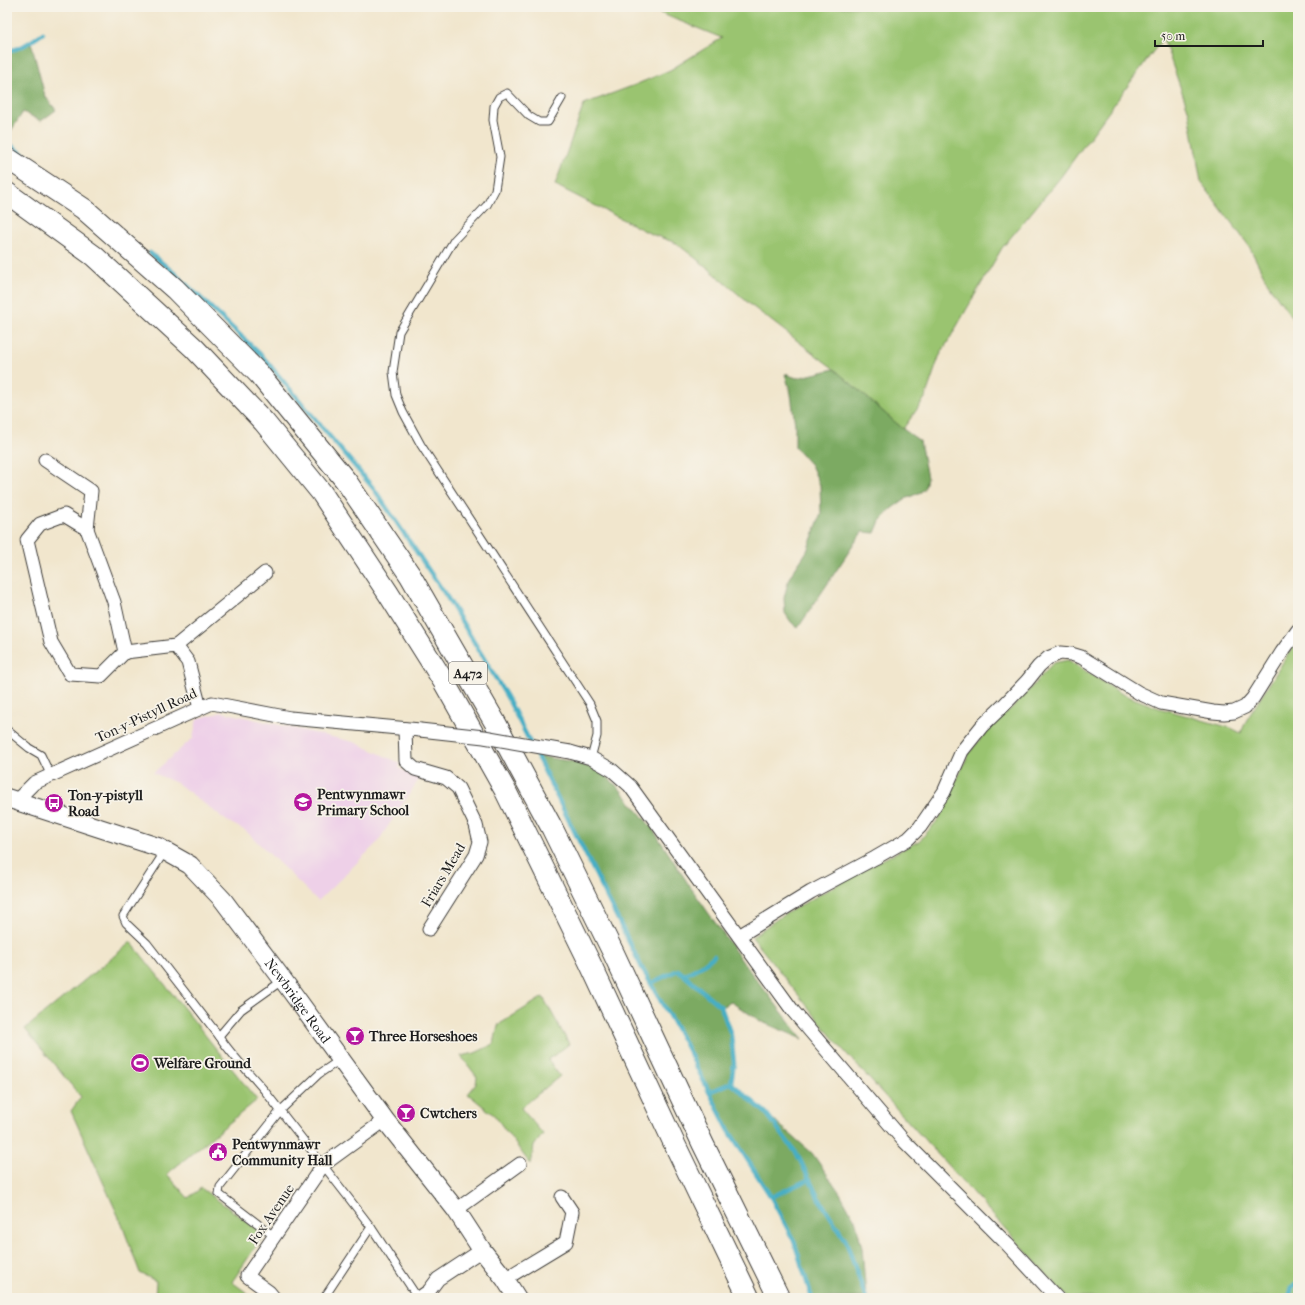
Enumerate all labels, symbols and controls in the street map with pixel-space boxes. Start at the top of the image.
scale bar [1155,22,1263,48]
text: 50 m [1161,29,1185,43]
road number: A472 [449,662,487,684]
street label: Ton-y-Pistyll Road [93,684,200,746]
place label: Pentwynmawr Primary School [317,786,409,819]
place label: Ton-y-pistyll Road [67,787,143,820]
school or university icon: Pentwynmawr Primary School [292,791,314,813]
bus stop icon: Ton-y-pistyll Road [43,792,65,814]
street label: Friars Mead [418,840,469,910]
street label: Newbridge Road [261,955,334,1047]
bar icon: Three Horseshoes [344,1025,366,1047]
place label: Three Horseshoes [368,1028,478,1045]
sports icon: Welfare Ground [129,1052,151,1074]
place label: Welfare Ground [153,1055,252,1072]
bar icon: Cwtchers [395,1102,417,1124]
place label: Cwtchers [420,1105,478,1122]
place label: Pentwynmawr Community Hall [232,1136,333,1169]
public building icon: Pentwynmawr Community Hall [207,1141,229,1163]
street label: Fox Avenue [245,1181,298,1248]

